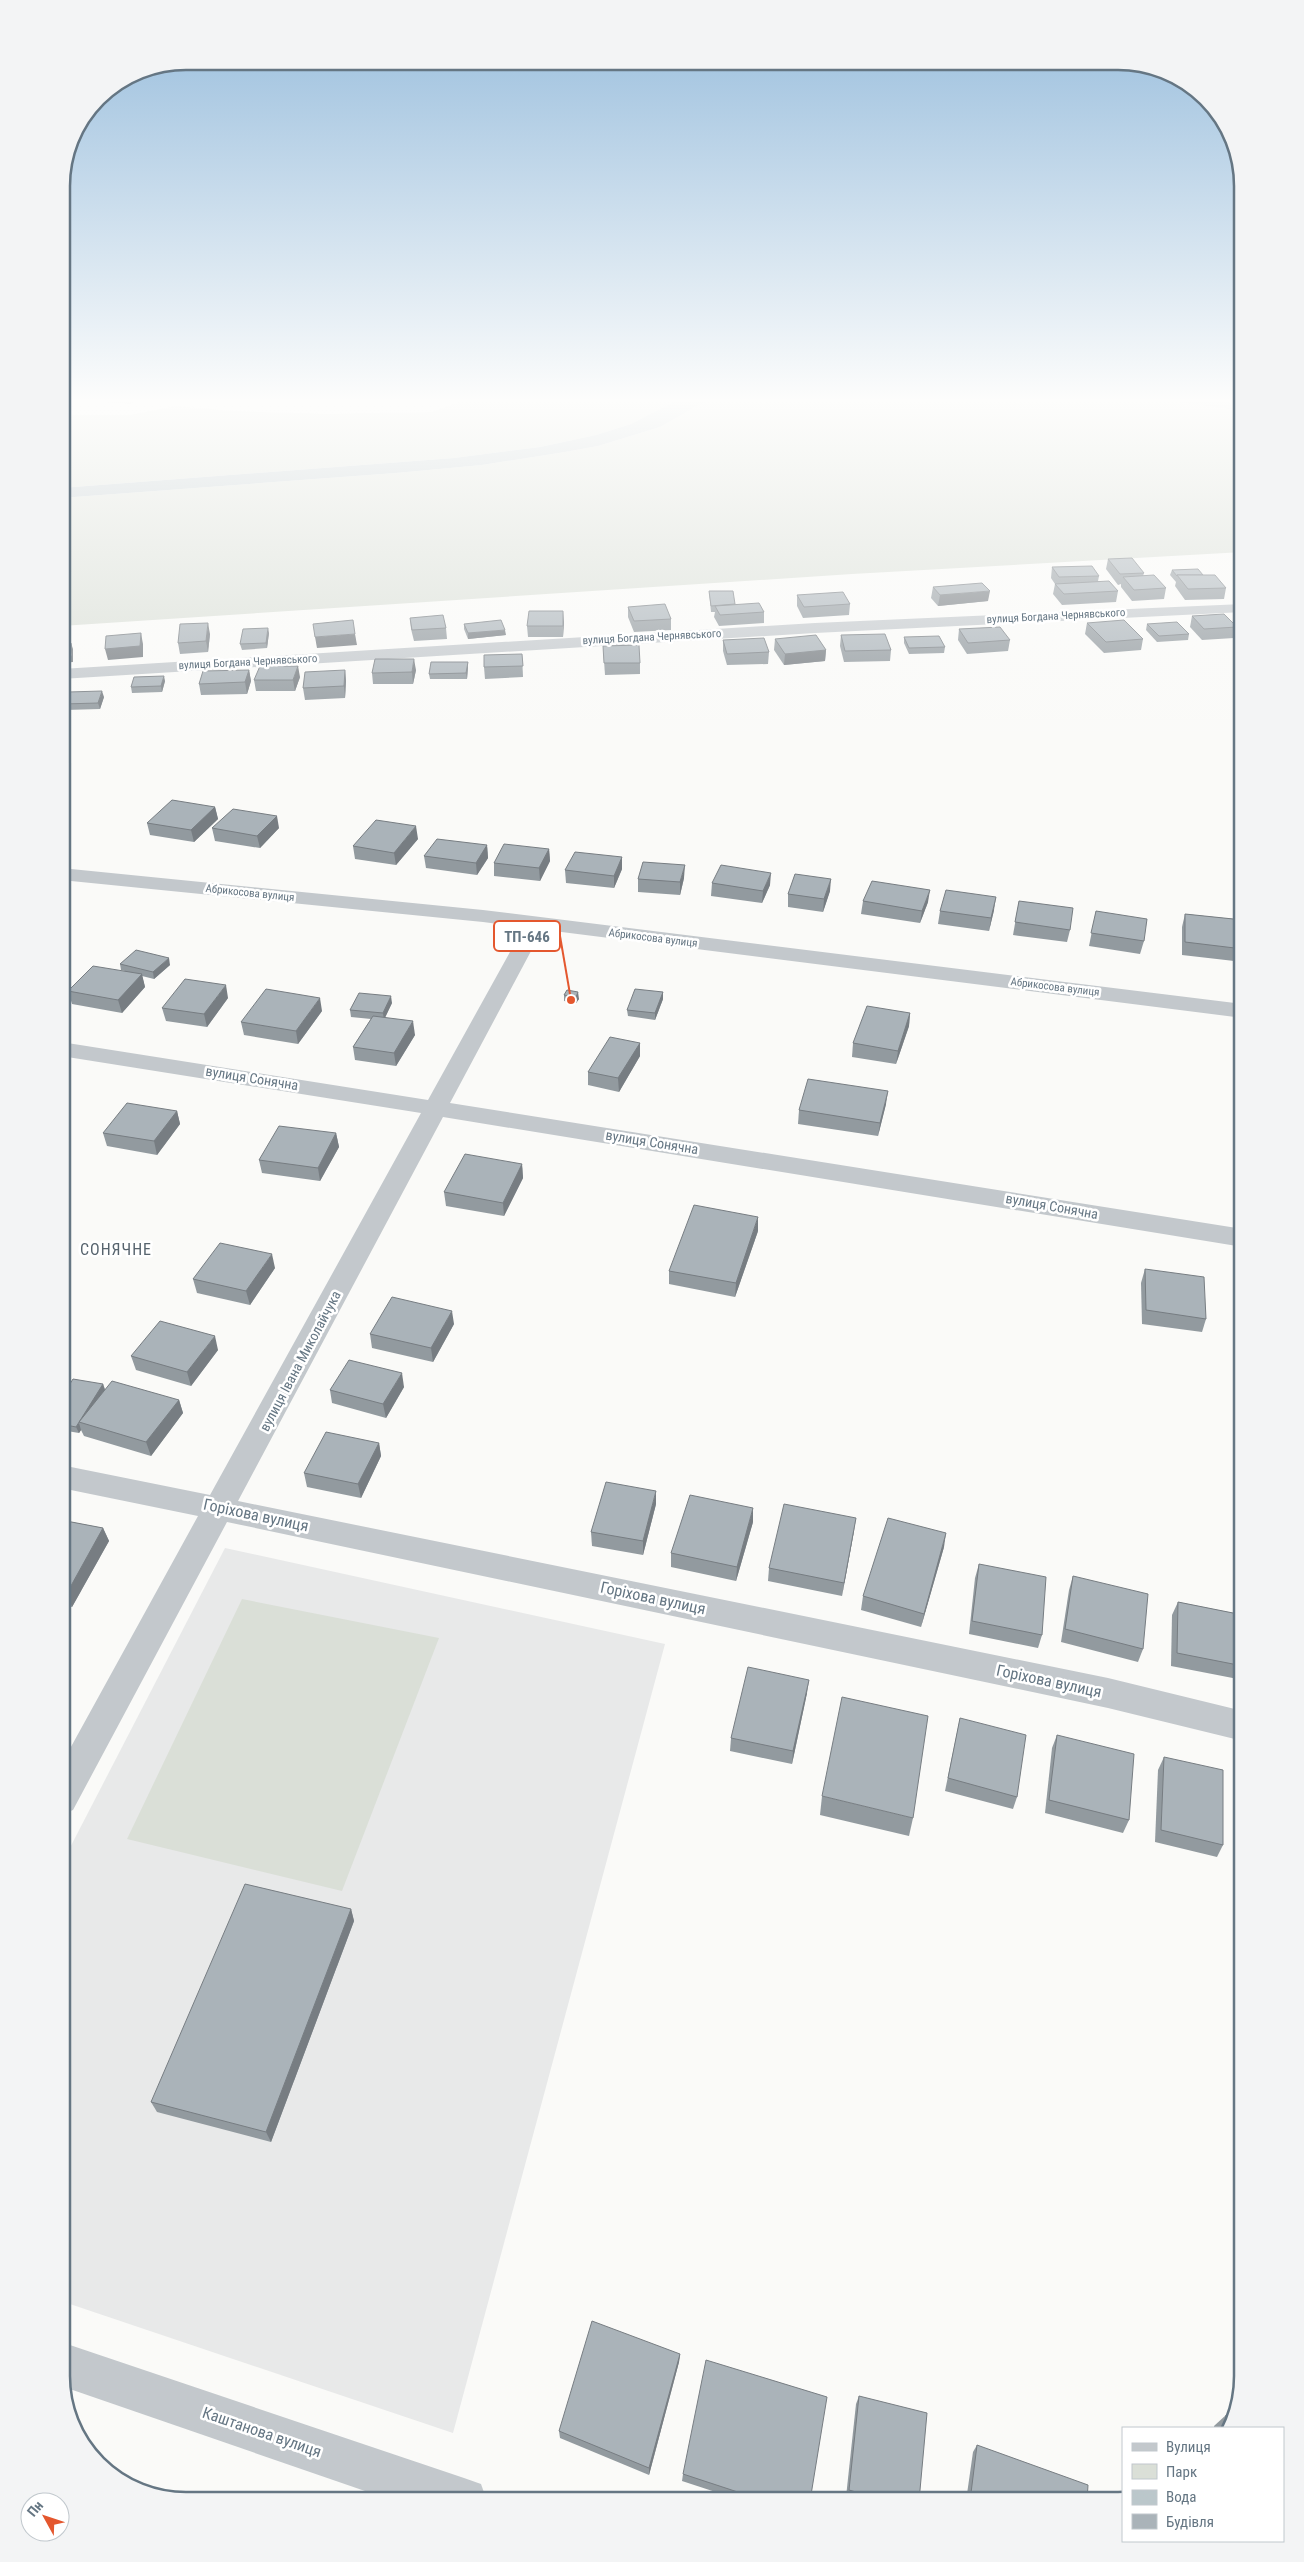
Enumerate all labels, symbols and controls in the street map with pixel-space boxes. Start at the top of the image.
street label: вулиця Богдана Чернявського [986,606,1126,626]
street label: вулиця Богдана Чернявського [582,627,722,647]
street label: вулиця Богдана Чернявського [178,652,318,672]
street label: Абрикосова вулиця [205,882,295,904]
callout: ТП-646 [494,921,560,951]
street label: Абрикосова вулиця [608,926,698,950]
text: ТП-646 [504,928,550,946]
street label: Абрикосова вулиця [1010,975,1100,999]
street label: вулиця Сонячна [205,1063,299,1093]
street label: вулиця Сонячна [605,1127,699,1157]
street label: вулиця Сонячна [1005,1190,1099,1222]
district label: СОНЯЧНЕ [80,1240,152,1259]
street label: вулиця Івана Миколайчука [256,1288,344,1434]
street label: Горіхова вулиця [202,1495,310,1535]
street label: Горіхова вулиця [599,1578,707,1618]
street label: Горіхова вулиця [995,1661,1103,1701]
street label: Каштанова вулиця [200,2403,324,2461]
legend [1122,2427,1284,2542]
text: Вулиця [1166,2438,1211,2456]
text: Парк [1166,2463,1197,2481]
text: Вода [1166,2488,1196,2506]
north arrow [20,2492,70,2542]
text: Пн [24,2498,46,2520]
text: Будівля [1166,2513,1214,2531]

